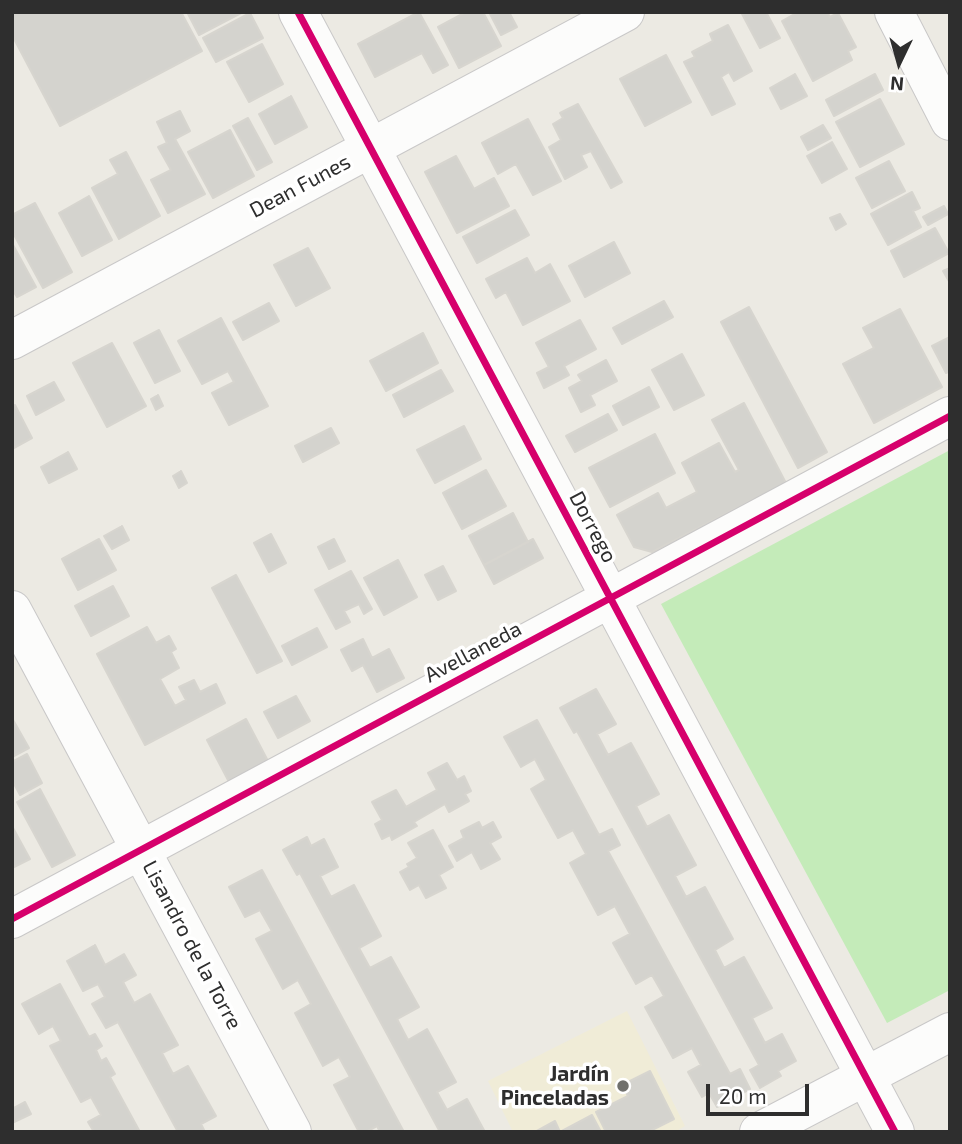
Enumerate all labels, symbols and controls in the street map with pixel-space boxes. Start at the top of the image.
north arrow [864,28,934,98]
text: N [889,72,905,96]
street label: Dean Funes [245,149,355,223]
street label: Dorrego [564,487,622,567]
street label: Avellaneda [420,616,526,688]
street label: Lisandro de la Torre [137,856,247,1034]
place label: Jardín Pinceladas [501,1061,609,1111]
scale bar [710,1070,813,1114]
marker: Jardín Pinceladas [615,1078,631,1094]
text: 20 m [719,1083,767,1108]

